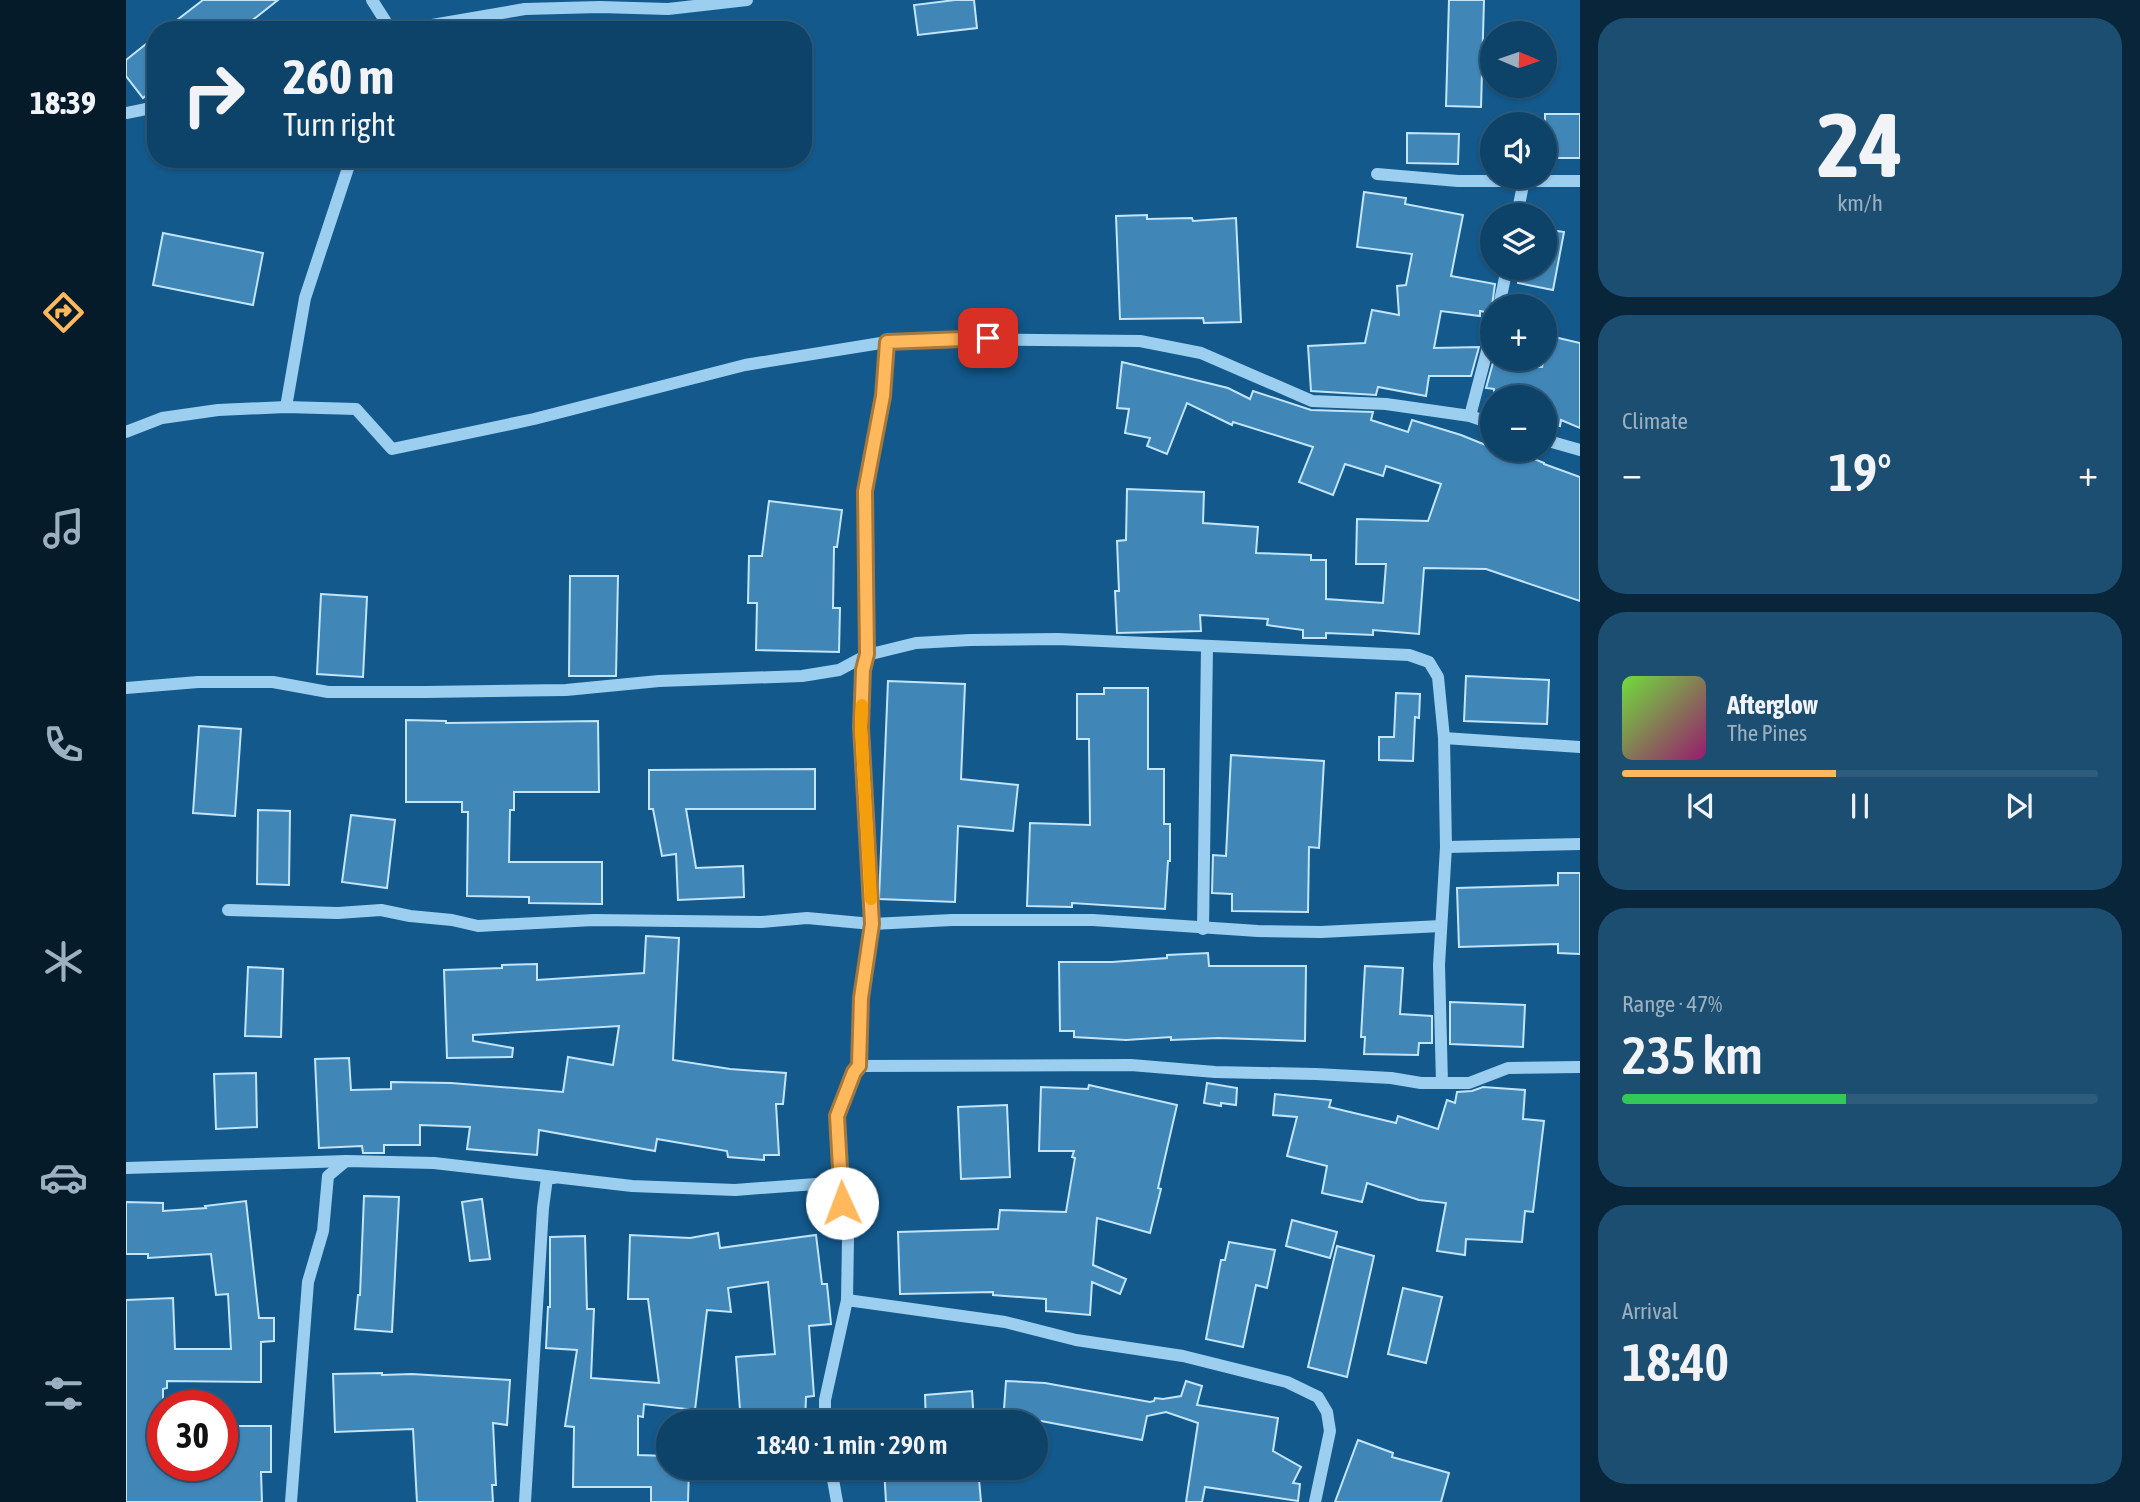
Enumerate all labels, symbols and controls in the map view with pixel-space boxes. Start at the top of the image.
north arrow [1480,21,1558,98]
map controls [1480,21,1557,462]
text: 260 m [283,48,394,104]
icon: right [168,49,259,140]
text: 18:39 [30,84,96,121]
text: 24 [1817,92,1903,196]
text: Turn right [283,106,396,143]
button: sound [1480,112,1557,189]
text: km/h [1837,190,1883,216]
button: layers [1480,203,1557,280]
icon: directions [39,288,88,337]
button: + [1480,294,1557,371]
pin [958,308,1018,368]
icon: arrive [969,319,1007,357]
button: − [1480,385,1557,462]
text: Climate [1622,408,1688,434]
text: 19° [1828,442,1892,502]
text: − [1622,451,1642,494]
text: + [2078,451,2098,494]
icon: music [39,504,88,553]
text: Afterglow [1727,690,1818,720]
icon: phone [39,720,88,769]
text: The Pines [1727,720,1807,746]
icon: previous [1682,787,1720,825]
icon: pause [1841,787,1879,825]
icon: next [2000,787,2038,825]
icon: climate [39,937,88,986]
text: Range · 47% [1622,991,1722,1017]
text: 235 km [1622,1025,1763,1085]
icon: car [39,1153,88,1202]
position arrow [805,1166,879,1240]
text: Arrival [1622,1298,1678,1324]
text: 18:40 [1622,1332,1729,1392]
icon: filters [39,1369,88,1418]
speed limit sign: 30 [147,1390,238,1481]
text: 18:40 · 1 min · 290 m [757,1430,947,1460]

